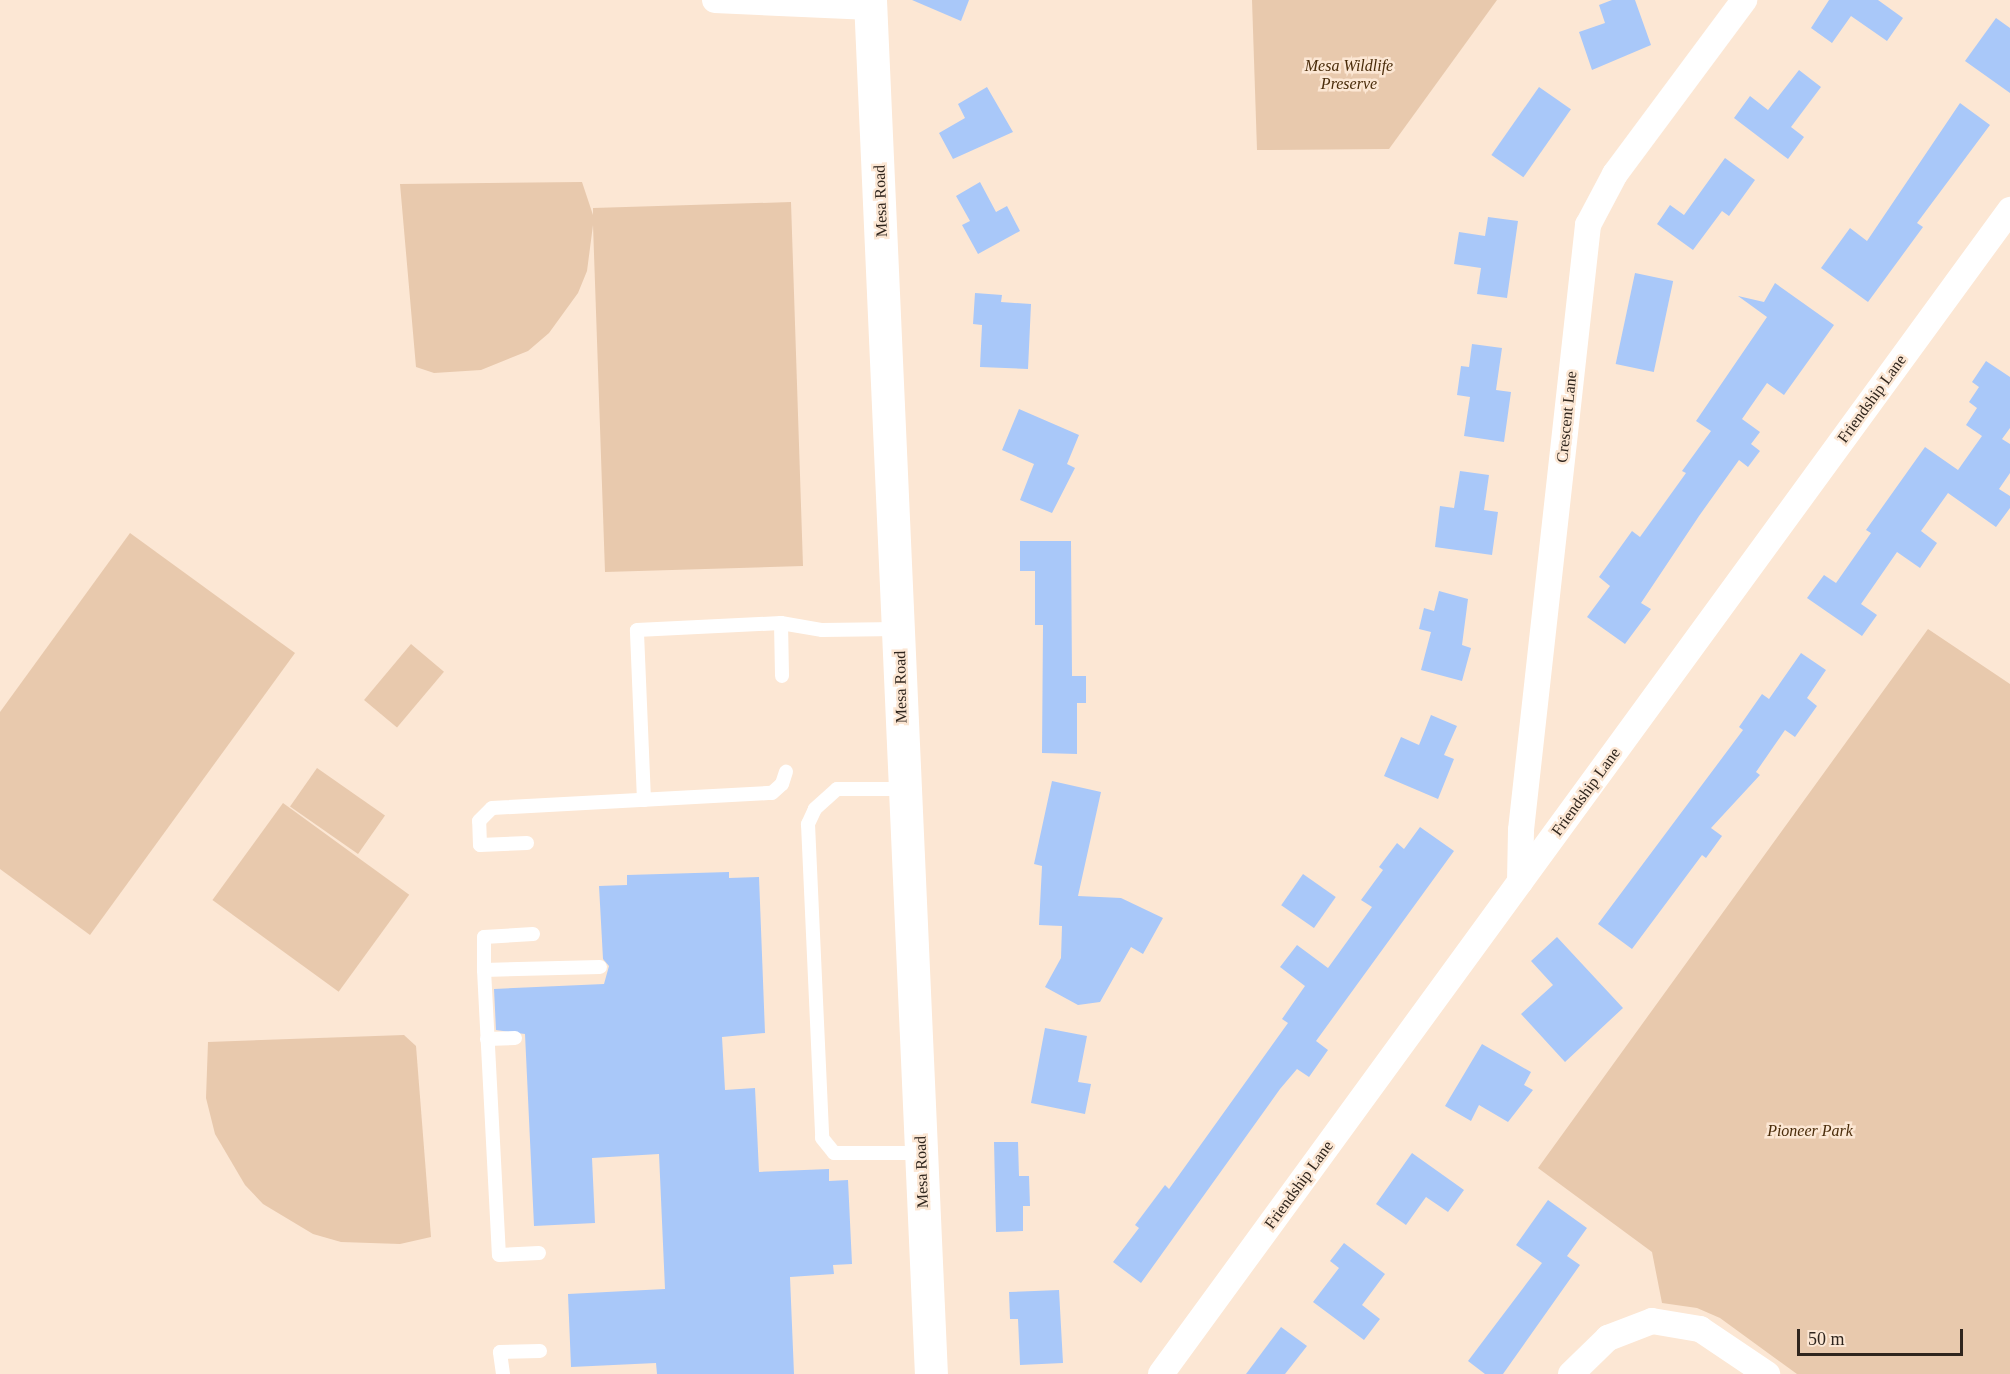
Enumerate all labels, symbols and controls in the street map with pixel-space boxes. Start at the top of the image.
park label: Mesa Wildlife Preserve [1305,56,1393,94]
street label: Mesa Road [870,164,892,238]
street label: Friendship Lane [1834,351,1910,447]
street label: Crescent Lane [1553,370,1581,464]
street label: Mesa Road [891,651,911,723]
street label: Friendship Lane [1548,744,1624,840]
park label: Pioneer Park [1767,1121,1853,1141]
street label: Mesa Road [911,1135,933,1209]
street label: Friendship Lane [1261,1137,1337,1233]
scale bar [1800,1317,1966,1355]
text: 50 m [1808,1329,1845,1349]

